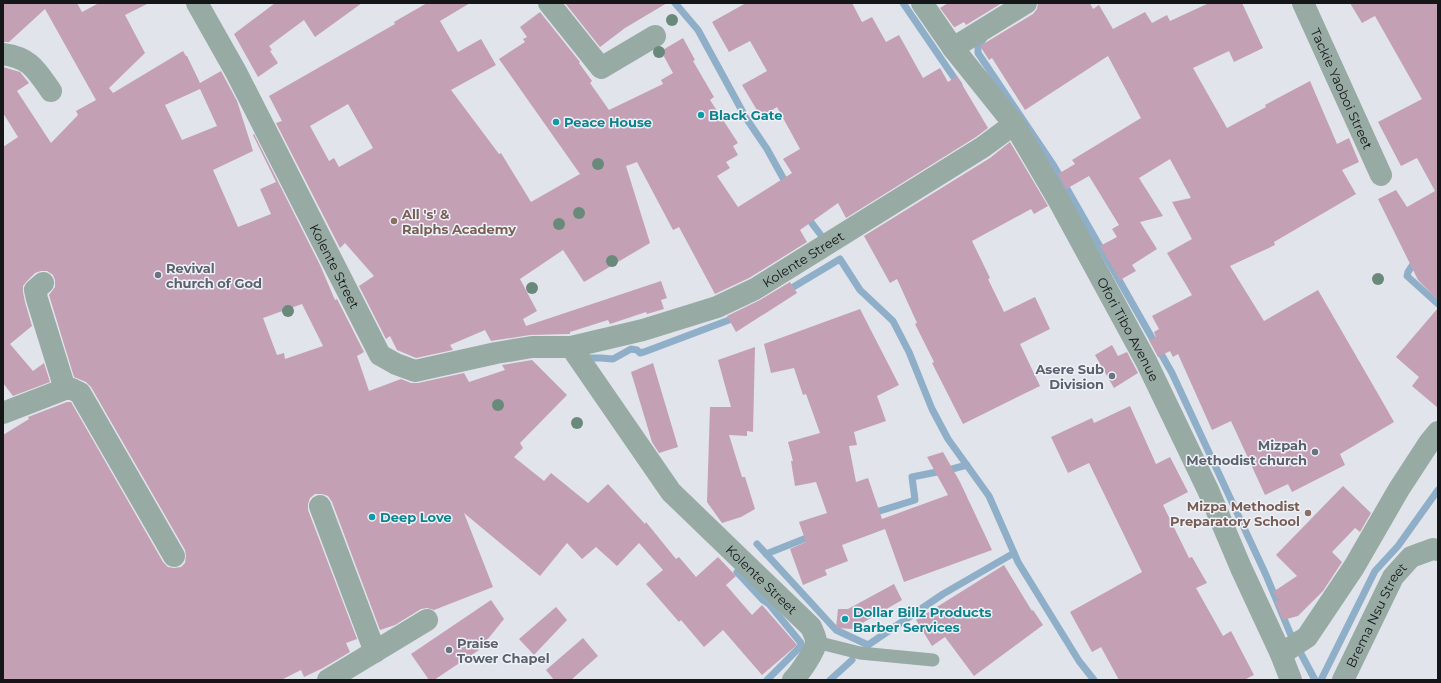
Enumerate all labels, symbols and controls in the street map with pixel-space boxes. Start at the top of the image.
street label: Tackie Yaoboi Street [1307,26,1376,152]
place label: Black Gate [709,107,782,123]
marker: Black Gate [696,110,706,120]
place label: Peace House [564,114,652,130]
marker: Peace House [551,117,561,127]
place label: All 's' & Ralphs Academy [401,206,516,237]
marker: All 's' & Ralphs Academy [389,216,399,226]
street label: Kolente Street [307,221,363,311]
street label: Kolente Street [759,228,847,290]
place label: Revival church of God [166,260,262,291]
marker: Revival church of God [153,270,163,280]
street label: Ofori Tibo Avenue [1094,274,1163,384]
place label: Asere Sub Division [1034,361,1104,392]
marker: Asere Sub Division [1107,371,1117,381]
place label: Mizpah Methodist church [1186,437,1307,468]
marker: Mizpah Methodist church [1310,447,1320,457]
place label: Mizpa Methodist Preparatory School [1170,498,1300,529]
marker: Mizpa Methodist Preparatory School [1303,508,1313,518]
place label: Deep Love [380,509,452,525]
marker: Deep Love [367,512,377,522]
street label: Kolente Street [723,541,801,617]
street label: Brema Nsu Street [1342,559,1410,670]
place label: Dollar Billz Products Barber Services [853,604,992,635]
marker: Dollar Billz Products Barber Services [840,614,850,624]
place label: Praise Tower Chapel [457,635,550,666]
marker: Praise Tower Chapel [444,645,454,655]

